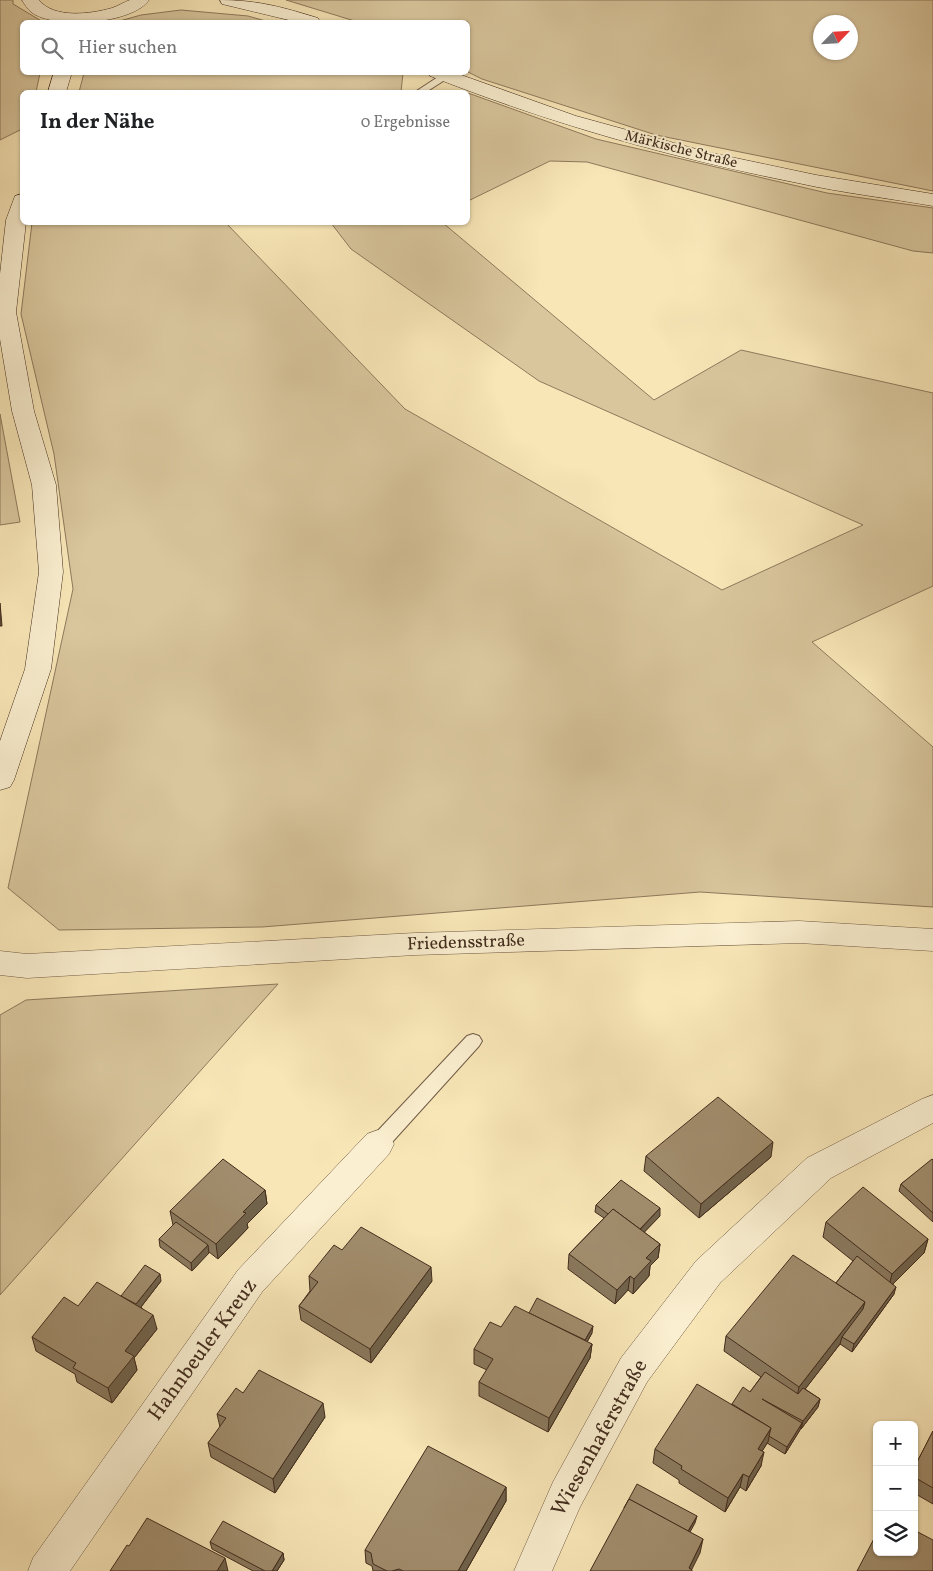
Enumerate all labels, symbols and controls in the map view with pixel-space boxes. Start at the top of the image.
north arrow [813,15,858,60]
search box [20,20,470,75]
icon: search [38,34,66,62]
text: Hier suchen [78,35,177,61]
text: In der Nähe [40,108,155,137]
text: 0 Ergebnisse [361,112,450,134]
street label: Märkische Straße [622,126,740,174]
street label: Friedensstraße [407,928,525,958]
street label: Hahnbeuler Kreuz [142,1273,264,1427]
street label: Wiesenhaferstraße [545,1354,655,1522]
map controls [873,1421,918,1556]
button: + [873,1421,918,1466]
button: − [873,1466,918,1511]
button: layers [873,1511,918,1556]

